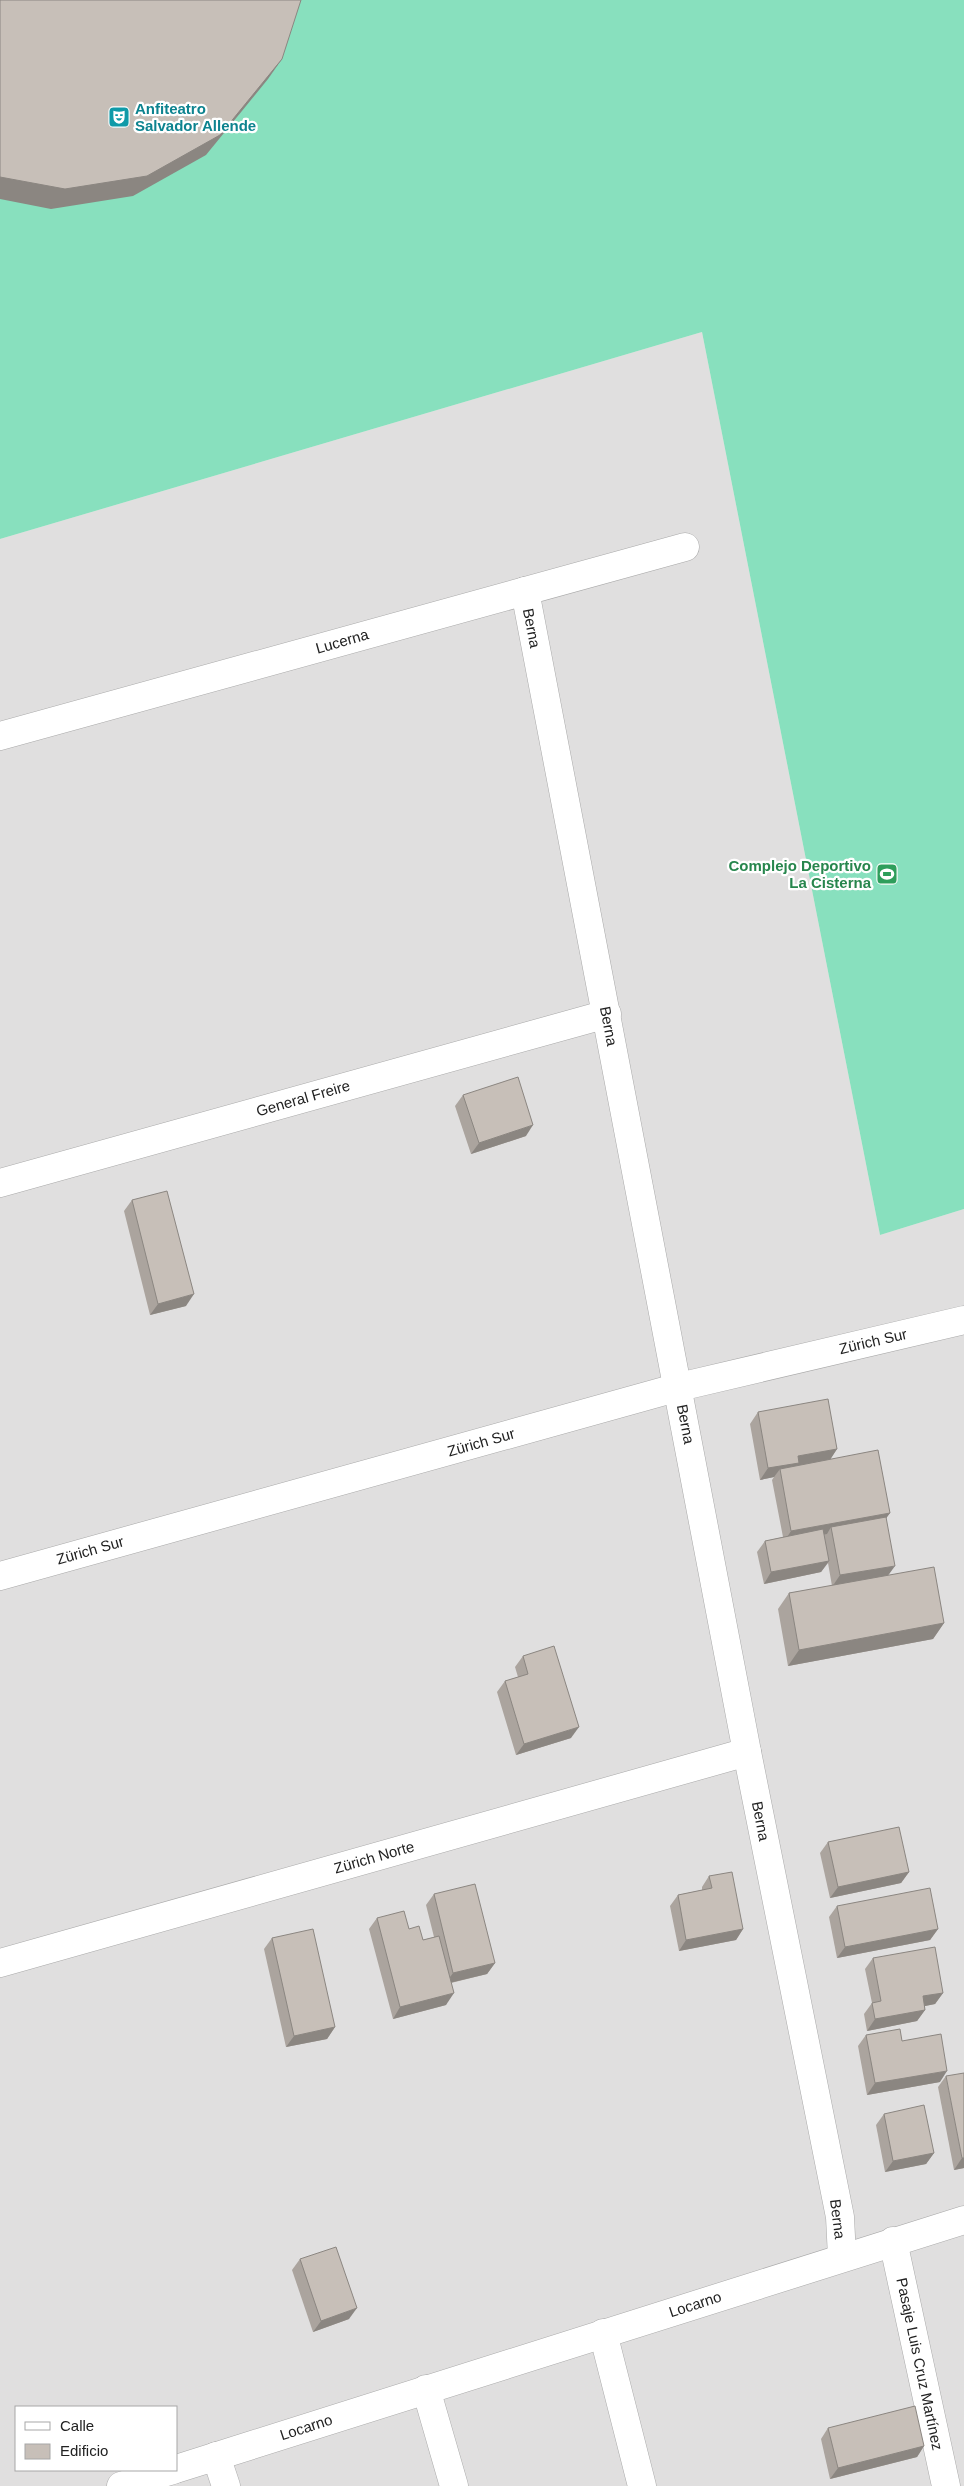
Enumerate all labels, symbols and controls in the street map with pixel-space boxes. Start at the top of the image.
place label: Anfiteatro Salvador Allende [135,100,256,134]
theatre icon: Anfiteatro Salvador Allende [107,105,131,129]
street label: Berna [520,607,544,650]
street label: Lucerna [314,625,371,657]
place label: Complejo Deportivo La Cisterna [728,857,872,891]
sports icon: Complejo Deportivo La Cisterna [875,862,899,886]
street label: Berna [597,1005,621,1048]
street label: General Freire [254,1077,352,1119]
street label: Zürich Sur [837,1325,909,1357]
street label: Berna [674,1403,698,1446]
street label: Zürich Sur [445,1424,517,1460]
street label: Zürich Sur [54,1532,126,1568]
street label: Berna [749,1800,773,1843]
street label: Zürich Norte [332,1837,416,1877]
street label: Berna [827,2198,849,2241]
street label: Pasaje Luis Cruz Martínez [893,2276,947,2452]
street label: Locarno [667,2288,723,2320]
legend [15,2406,178,2471]
street label: Locarno [278,2411,334,2443]
text: Calle [60,2417,94,2434]
text: Edificio [60,2442,108,2459]

